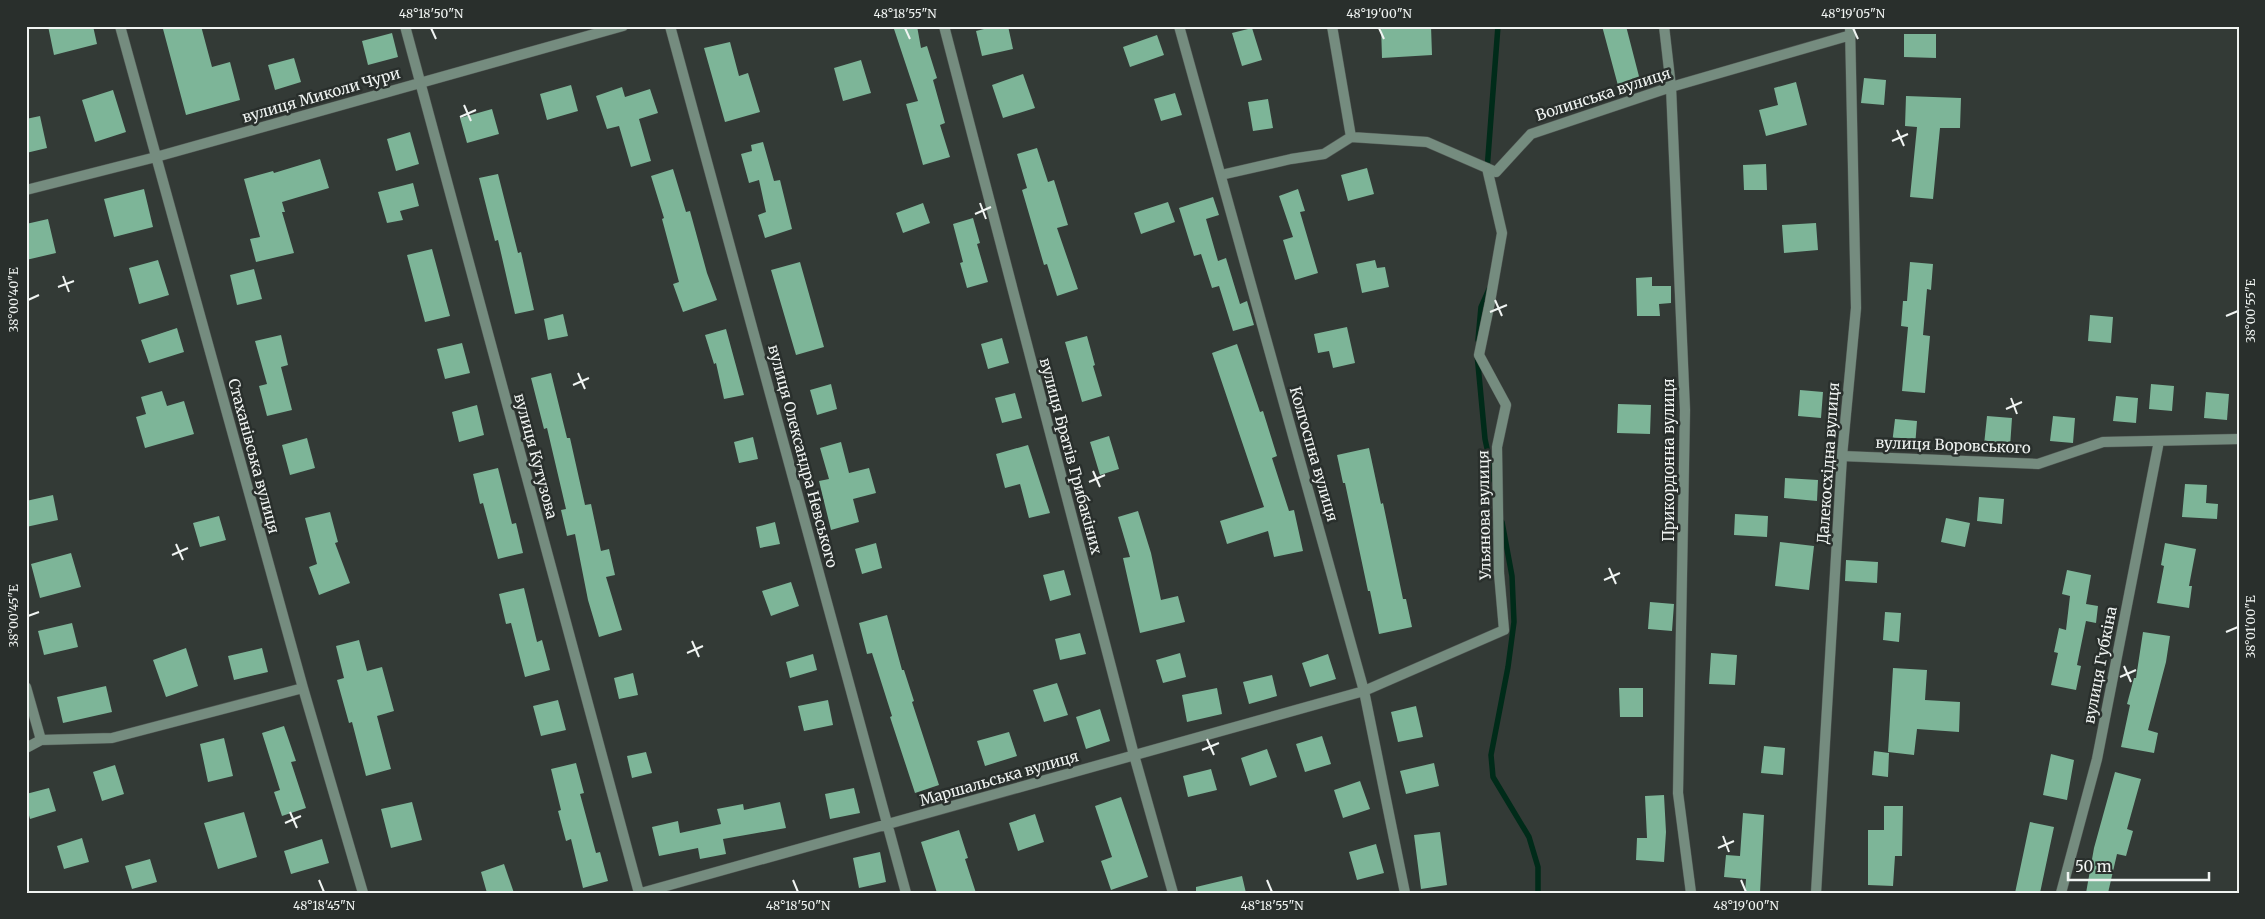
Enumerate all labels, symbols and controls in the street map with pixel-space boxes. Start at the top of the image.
text: 48°18'50"N [399,6,464,21]
text: 48°18'55"N [873,6,937,21]
text: 48°19'00"N [1346,6,1412,21]
text: 48°19'05"N [1821,6,1886,21]
street label: вулиця Миколи Чури [240,63,402,127]
street label: Волинська вулиця [1533,63,1673,125]
text: 38°00'40"E [6,267,21,333]
text: 38°00'55"E [2243,279,2258,343]
street label: вулиця Олександра Невського [764,342,842,570]
street label: вулиця Братів Грибакіних [1036,356,1106,556]
street label: Стаханівська вулиця [224,376,284,536]
street label: Прикордонна вулиця [1659,378,1678,542]
street label: Далекосхідна вулиця [1813,381,1843,545]
street label: Колгоспна вулиця [1286,384,1342,524]
street label: вулиця Кутузова [510,391,562,521]
street label: вулиця Воровського [1875,433,2031,457]
street label: Ульянова вулиця [1473,450,1495,581]
text: 38°00'45"E [6,584,21,648]
text: 38°01'00"E [2243,595,2258,659]
street label: вулиця Губкіна [2079,605,2121,725]
street label: Маршальська вулиця [917,746,1081,810]
scale bar [2068,849,2209,881]
text: 50 m [2075,857,2112,876]
text: 48°18'45"N [293,898,356,913]
text: 48°18'50"N [766,898,831,913]
text: 48°18'55"N [1240,898,1304,913]
text: 48°19'00"N [1713,898,1779,913]

